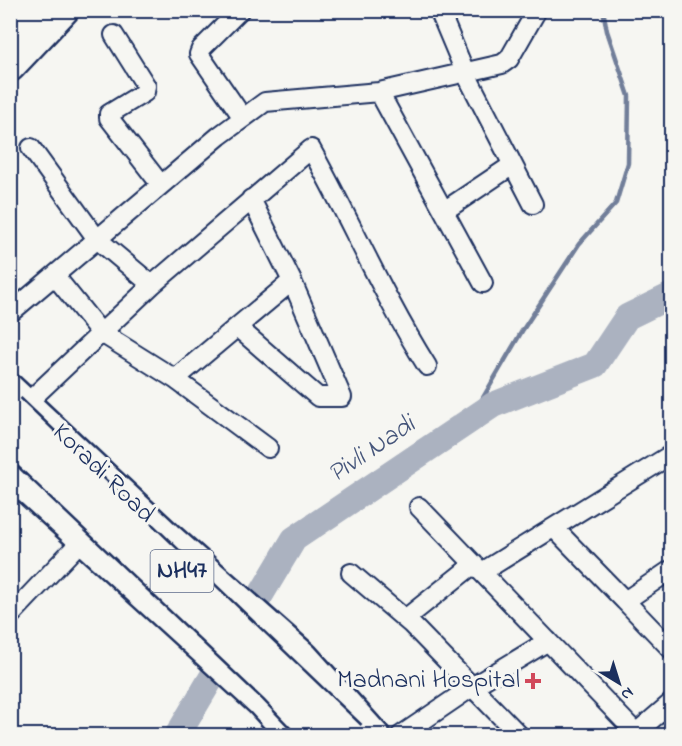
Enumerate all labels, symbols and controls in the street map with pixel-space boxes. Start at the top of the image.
water label: Pivli Nadi [320,405,425,494]
street label: Koradi Road [43,415,163,533]
road number: NH47 [150,550,213,592]
north arrow [589,653,649,713]
place label: Madnani Hospital [337,662,520,700]
marker: Madnani Hospital [524,672,542,690]
text: N [615,680,639,706]

